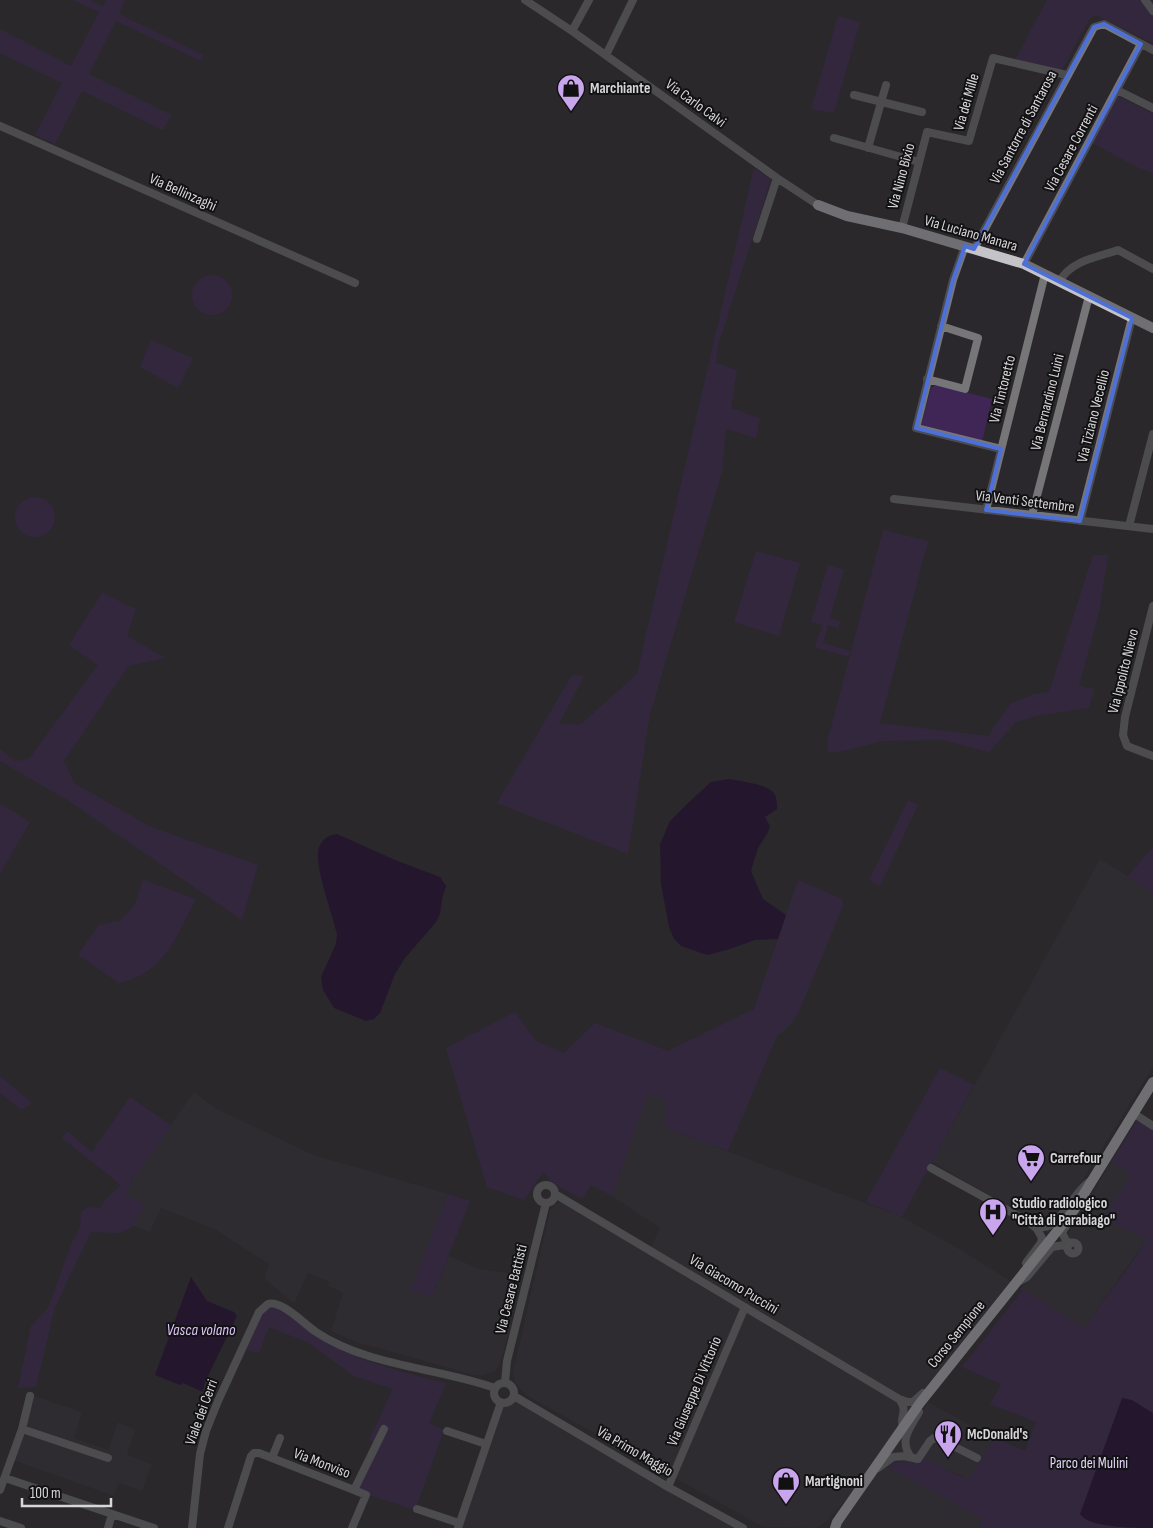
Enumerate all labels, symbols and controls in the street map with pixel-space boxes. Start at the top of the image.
street label: Via Santorre di Santarosa [986,67,1061,187]
street label: Via dei Mille [949,71,984,133]
shop icon: Marchiante [556,73,586,112]
street label: Via Carlo Calvi [662,75,730,132]
place label: Marchiante [590,79,650,98]
street label: Via Cesare Correnti [1040,101,1102,195]
street label: Via Nino Bixio [884,141,919,211]
street label: Via Bellinzaghi [146,169,220,216]
street label: Via Luciano Manara [922,211,1020,256]
street label: Via Bernardino Luini [1026,352,1069,452]
street label: Via Tintoretto [985,353,1020,425]
street label: Via Tiziano Vecellio [1073,368,1114,464]
street label: Via Venti Settembre [974,486,1076,517]
street label: Via Ippolito Nievo [1104,627,1143,715]
supermarket icon: Carrefour [1016,1143,1046,1182]
place label: Carrefour [1050,1149,1102,1168]
place label: Studio radiologico "Città di Parabiago" [1012,1194,1115,1230]
hospital icon: Studio radiologico "Città di Parabiago" [978,1197,1008,1236]
street label: Via Cesare Battisti [491,1242,532,1336]
street label: Via Giacomo Puccini [686,1250,782,1319]
street label: Corso Sempione [923,1297,989,1372]
water label: Vasca volano [167,1321,236,1340]
street label: Via Giuseppe Di Vittorio [663,1334,726,1449]
street label: Viale dei Cerri [181,1377,222,1448]
restaurant icon: McDonald's [933,1419,963,1458]
street label: Via Primo Maggio [593,1422,676,1481]
place label: McDonald's [967,1425,1028,1444]
street label: Via Monviso [291,1444,353,1483]
park label: Parco dei Mulini [1050,1454,1128,1473]
shop icon: Martignoni [771,1466,801,1505]
place label: Martignoni [805,1472,863,1491]
scale bar [22,1476,111,1508]
text: 100 m [30,1484,61,1503]

